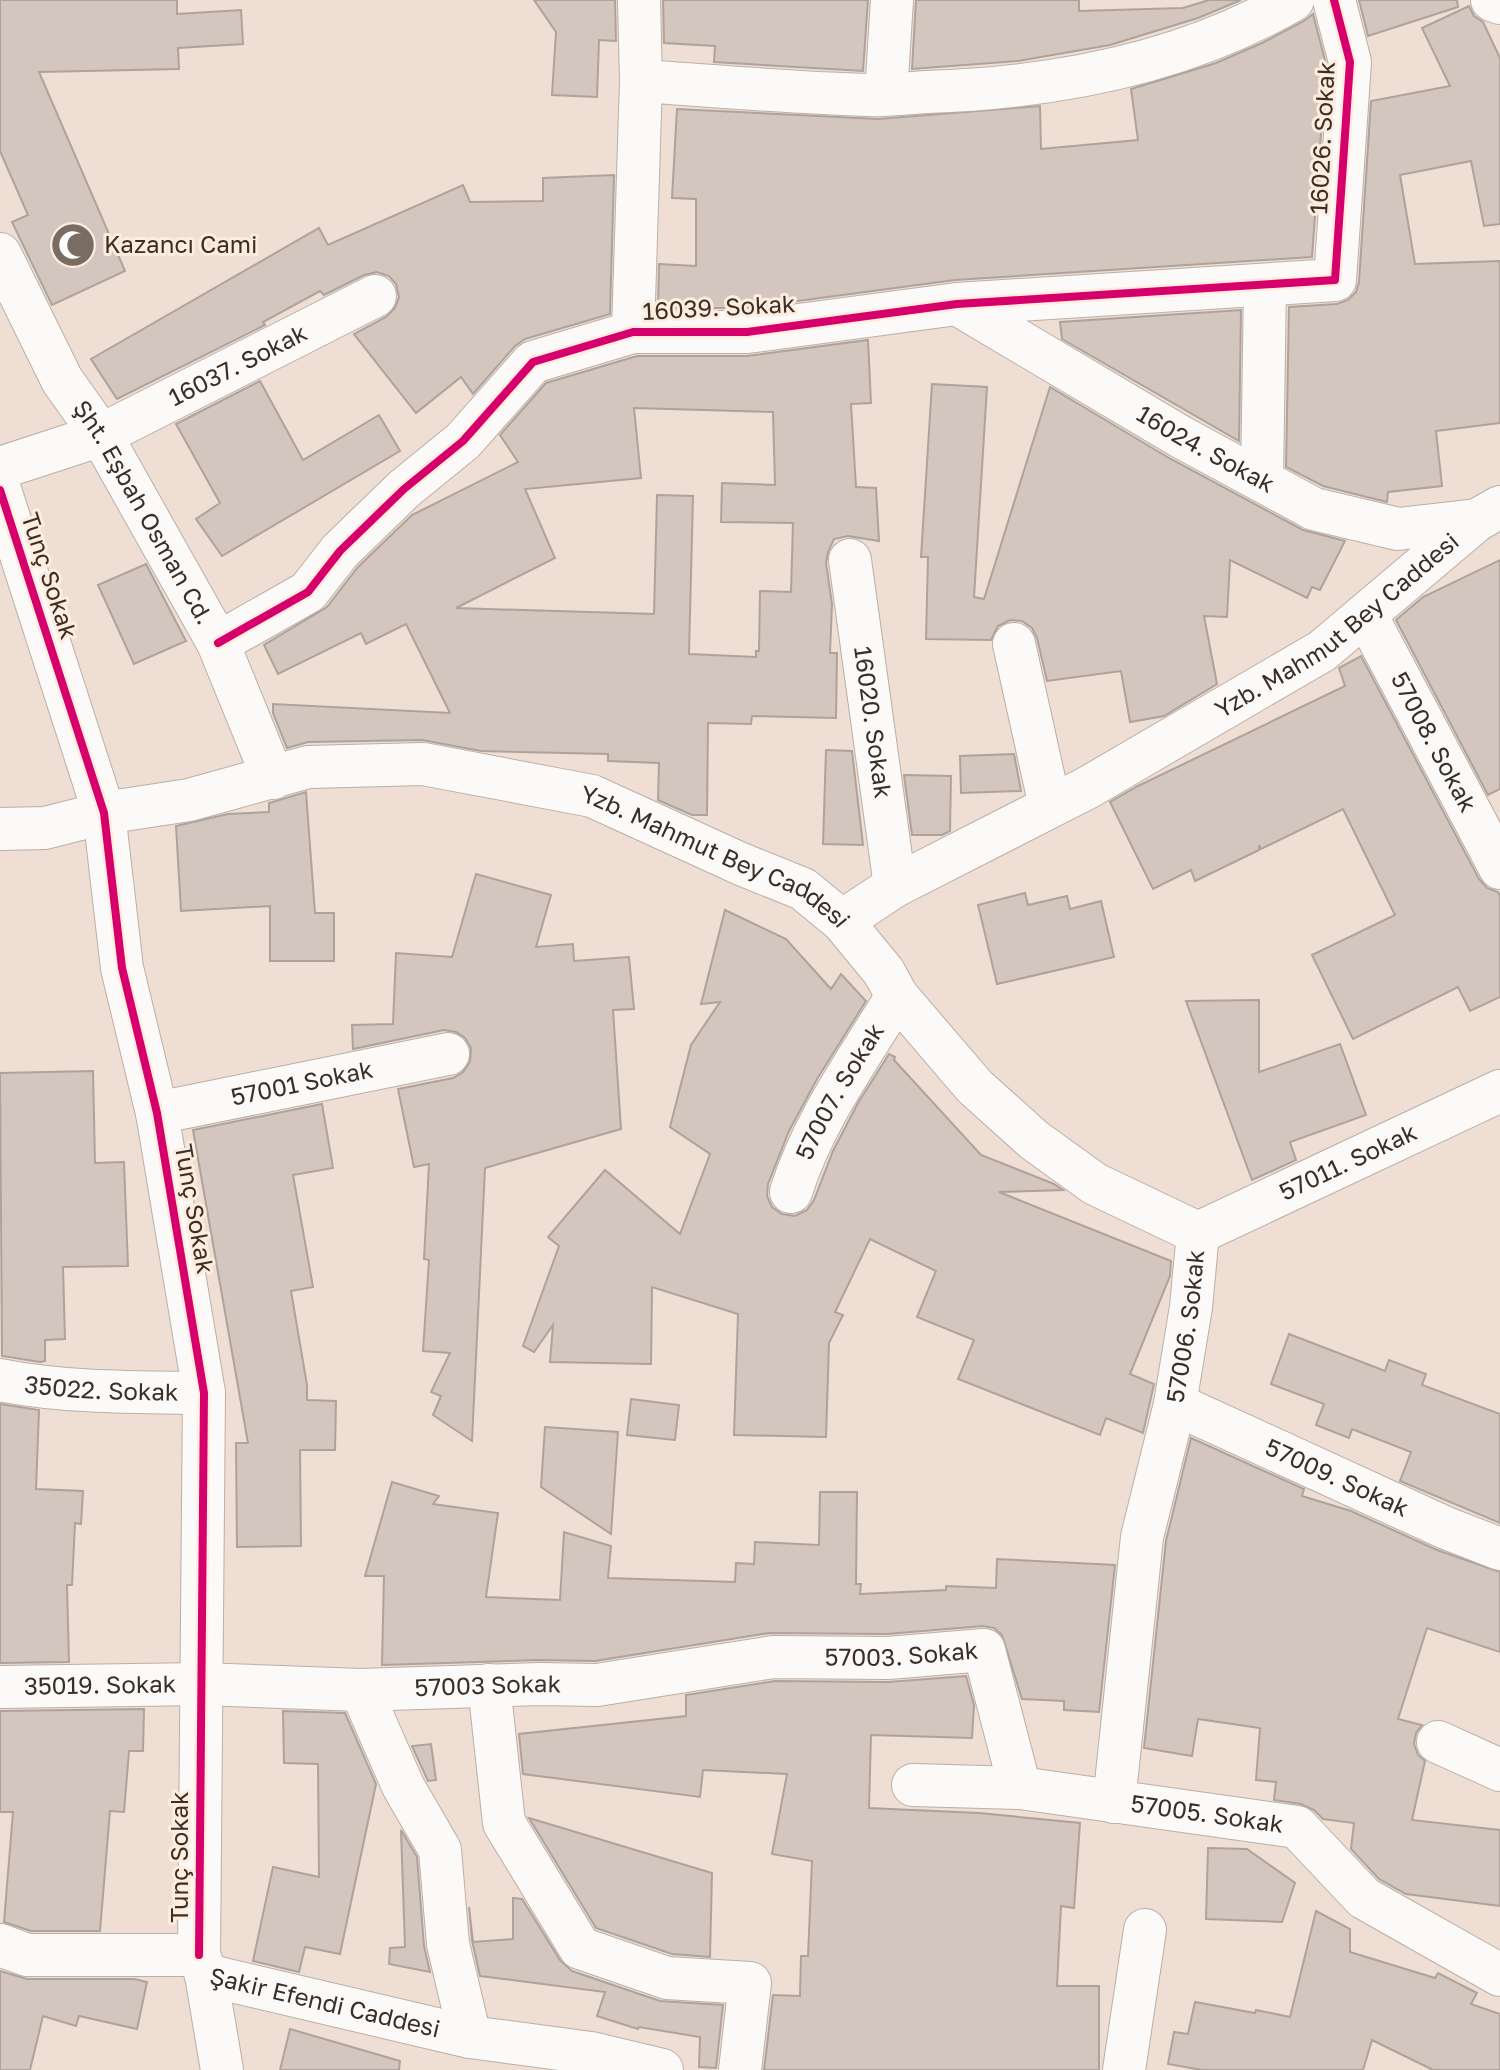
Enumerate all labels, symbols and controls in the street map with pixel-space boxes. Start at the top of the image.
street label: 16026. Sokak [1303,61,1340,215]
mosque icon: Kazancı Cami [49,221,97,269]
place label: Kazancı Cami [104,229,258,258]
street label: 16039. Sokak [642,288,796,325]
street label: 16037. Sokak [163,317,311,411]
street label: Şht. Eşbah Osman Cd. [68,394,220,629]
street label: 16024. Sokak [1132,398,1280,498]
street label: Tunç Sokak [16,509,85,642]
street label: Yzb. Mahmut Bey Caddesi [1209,526,1464,723]
street label: 16020. Sokak [849,644,899,800]
street label: 57008. Sokak [1386,666,1484,817]
street label: Yzb. Mahmut Bey Caddesi [579,778,857,933]
street label: 57007. Sokak [789,1017,889,1164]
street label: 57001 Sokak [228,1054,375,1111]
street label: 57011. Sokak [1274,1116,1421,1206]
street label: Tunç Sokak [170,1142,221,1276]
street label: 57006. Sokak [1159,1248,1209,1405]
street label: 35022. Sokak [23,1368,179,1406]
street label: 57009. Sokak [1261,1431,1414,1522]
street label: 57003. Sokak [824,1635,979,1672]
street label: 35019. Sokak [24,1668,176,1700]
street label: 57003 Sokak [414,1668,561,1701]
street label: 57005. Sokak [1129,1788,1285,1838]
street label: Tunç Sokak [164,1791,193,1923]
street label: Şakir Efendi Caddesi [207,1960,443,2043]

